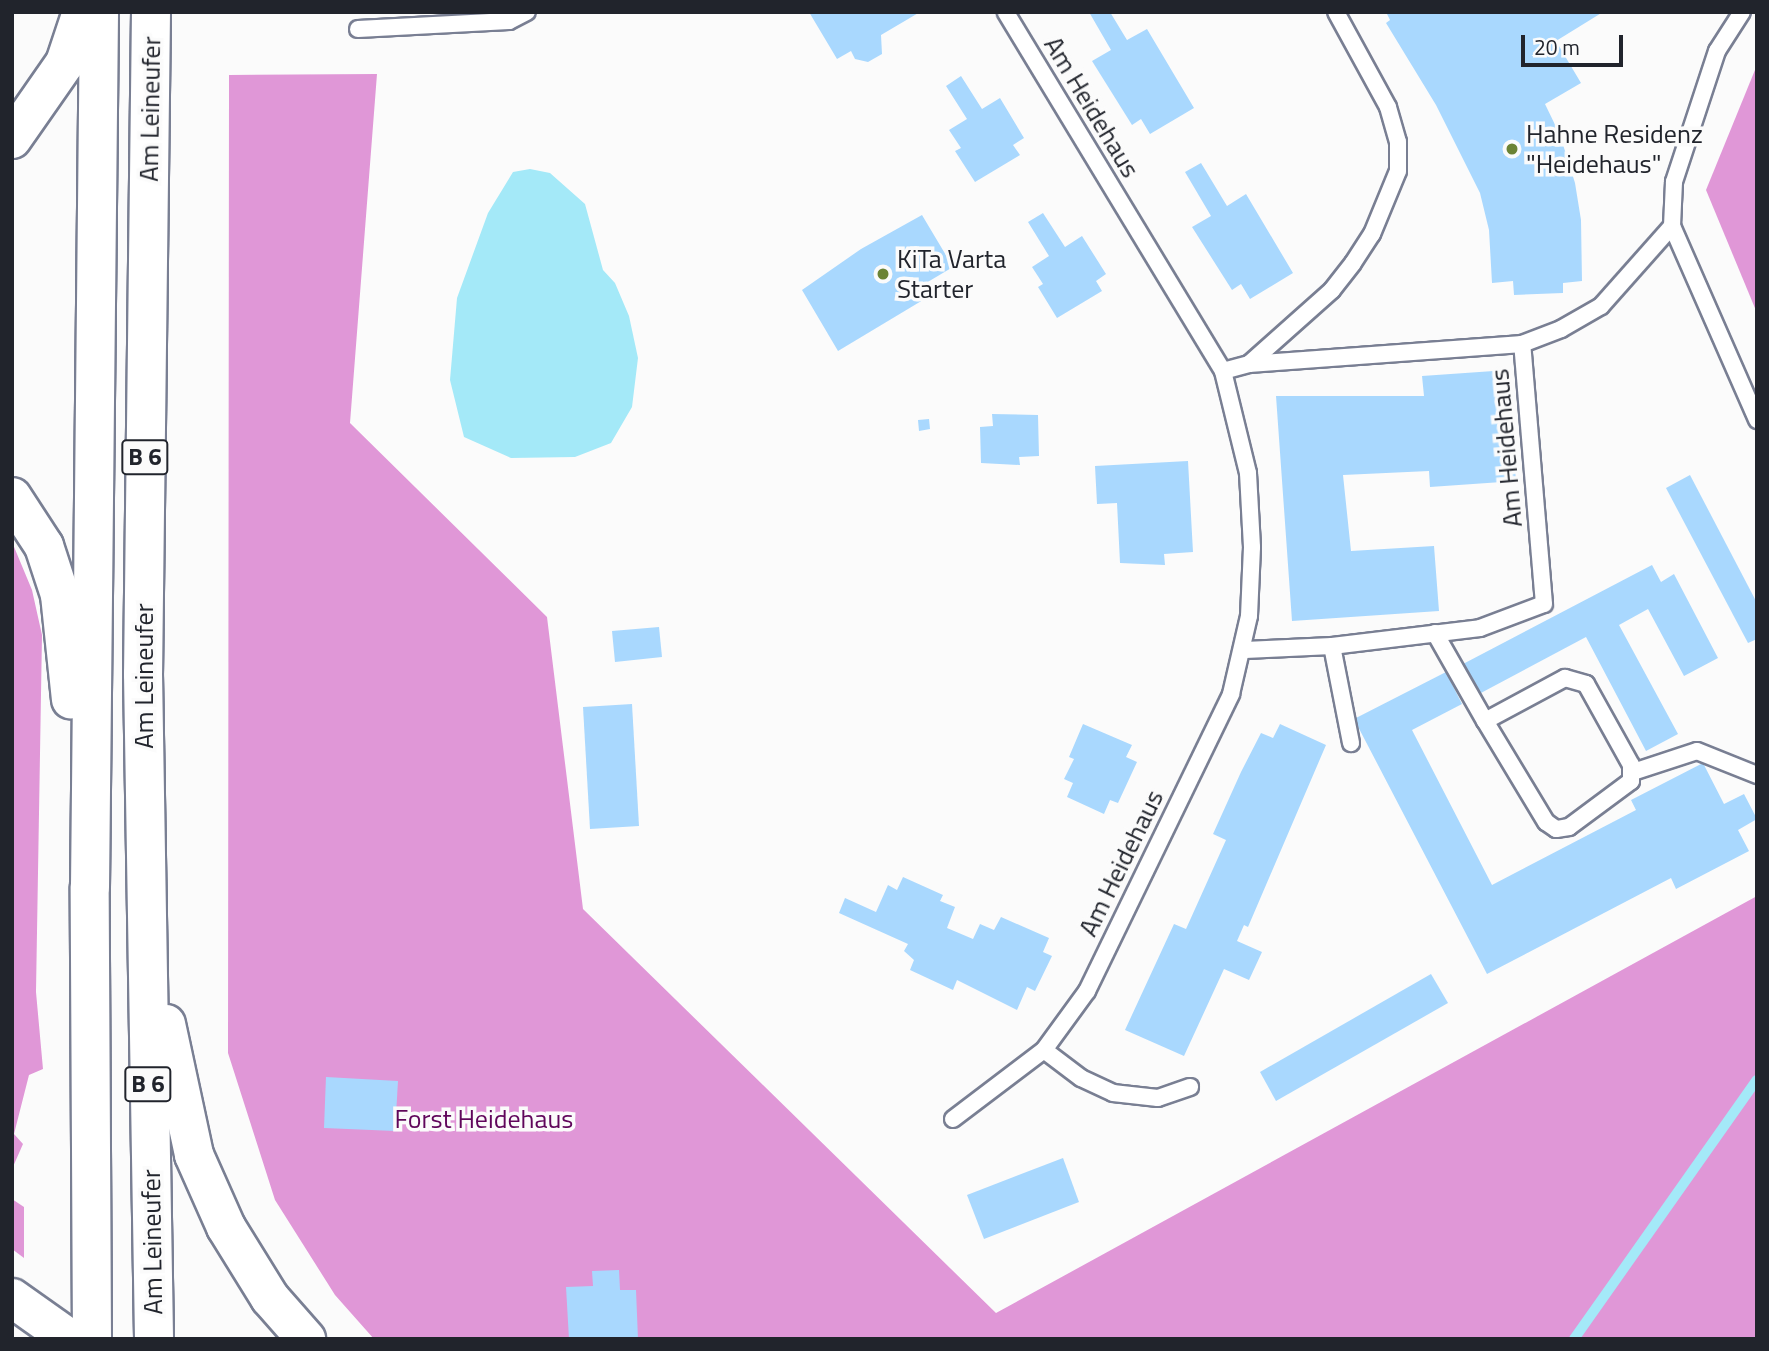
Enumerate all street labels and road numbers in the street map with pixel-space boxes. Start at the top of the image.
street label: Am Heidehaus [1038,31,1146,183]
street label: Am Leineufer [133,36,167,182]
street label: Am Heidehaus [1484,367,1528,529]
road number: B 6 [120,436,170,478]
street label: Am Leineufer [128,603,160,749]
street label: Am Heidehaus [1072,785,1170,941]
road number: B 6 [124,1064,172,1104]
street label: Am Leineufer [135,1169,169,1315]

